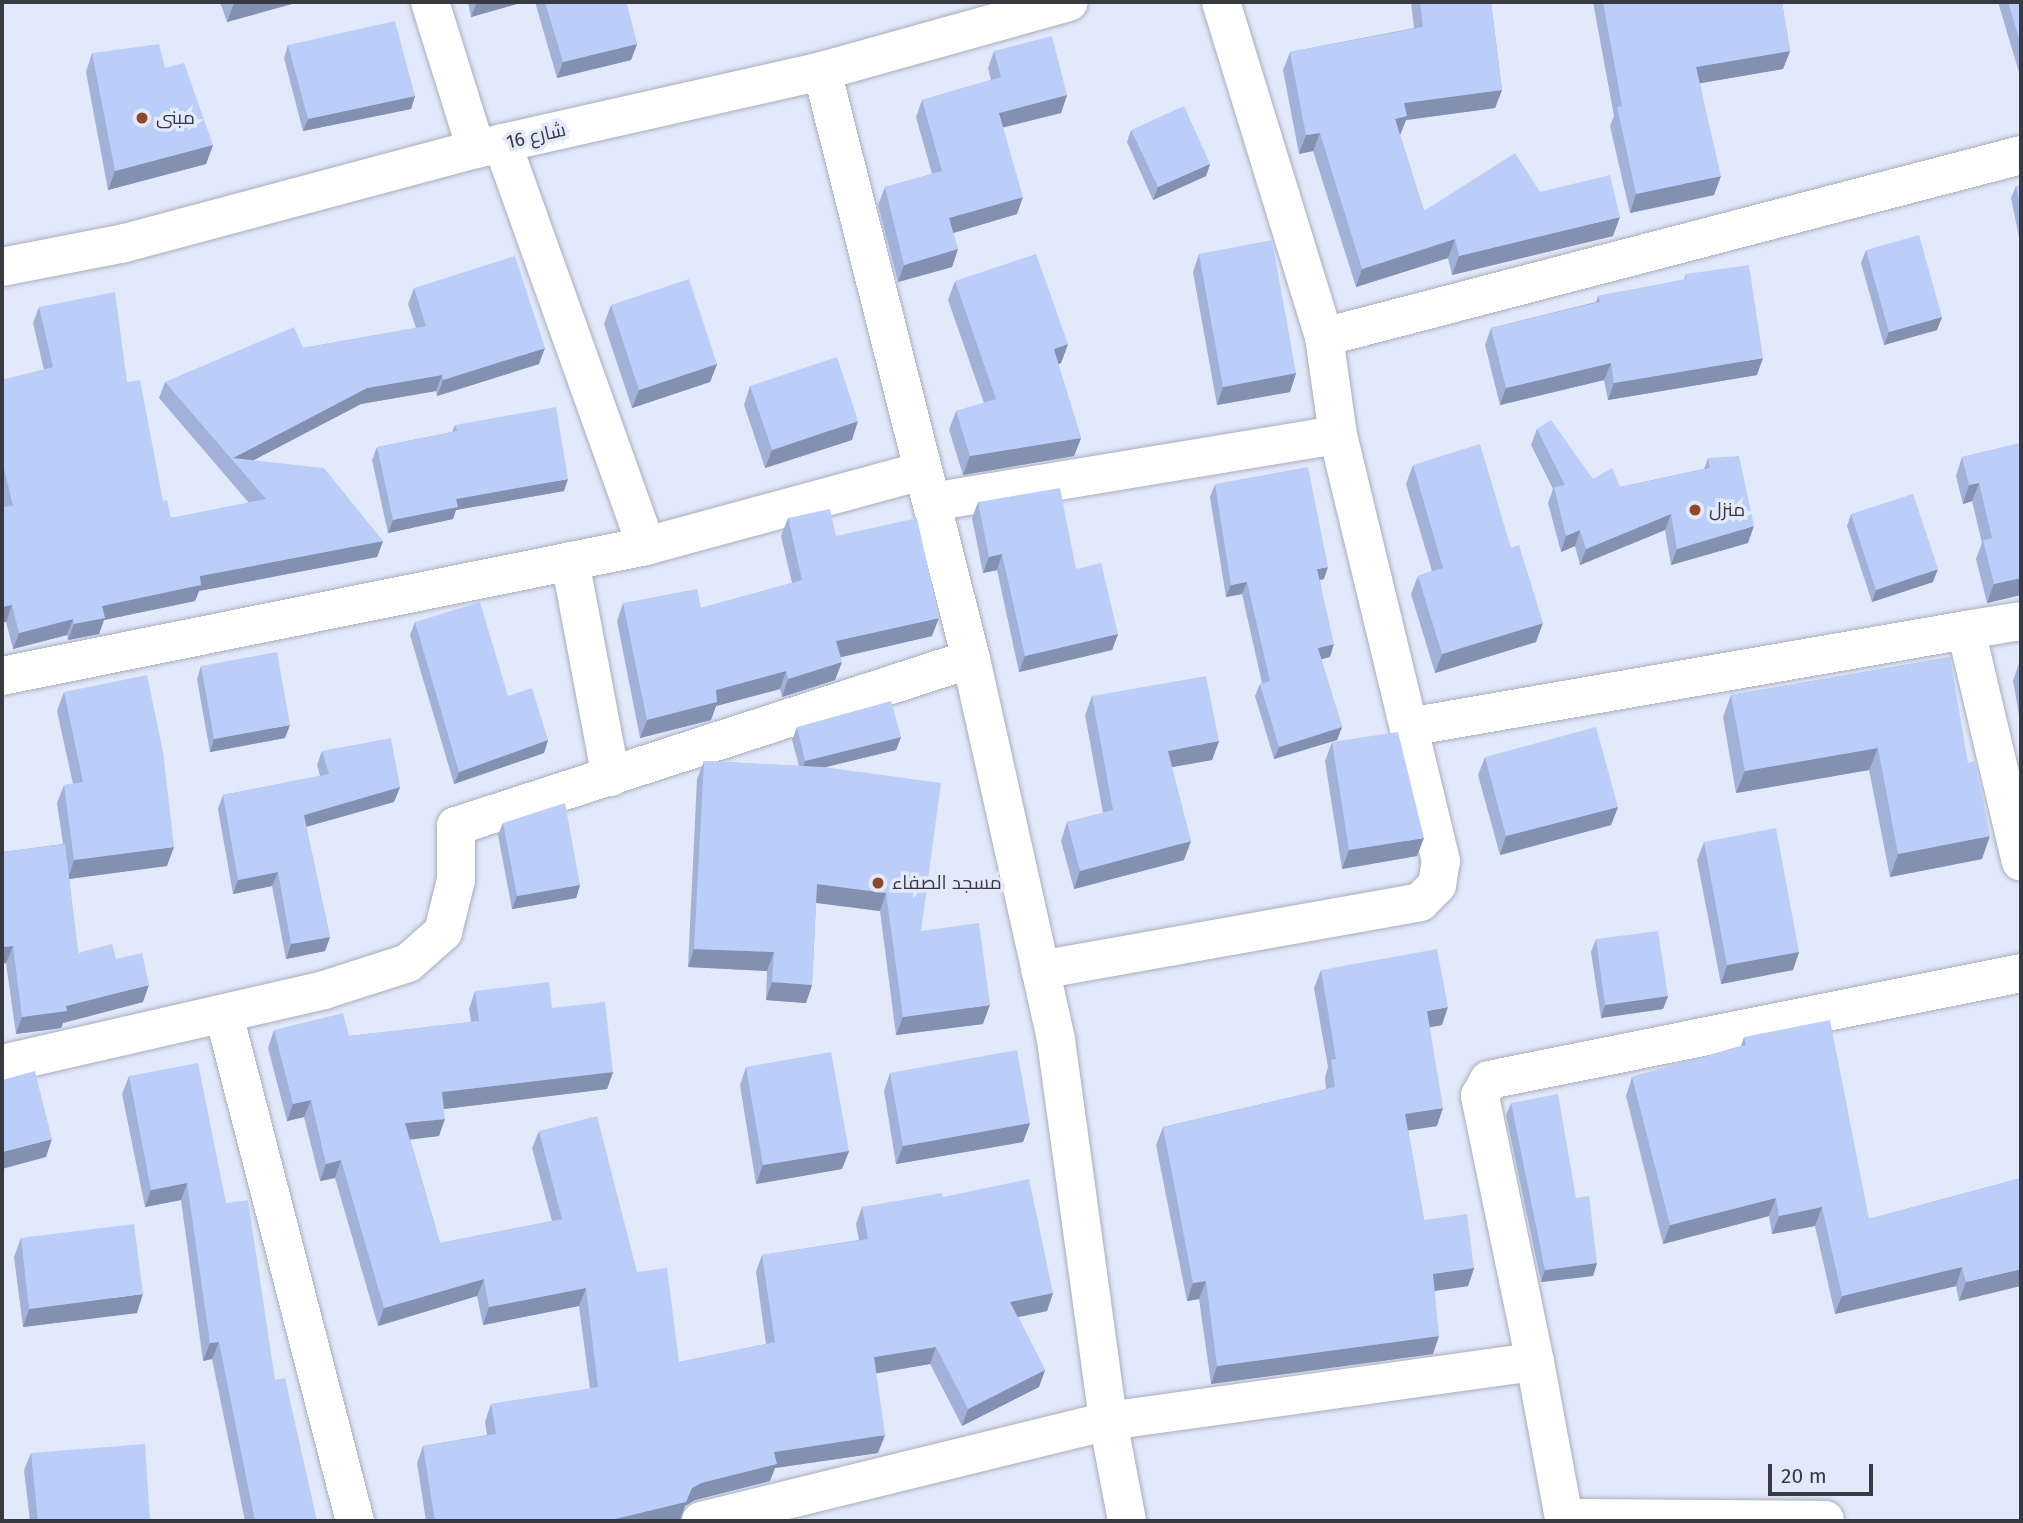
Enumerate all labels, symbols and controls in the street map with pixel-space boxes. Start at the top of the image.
place label: مبنى [156,107,195,129]
marker: مبنى [134,110,150,126]
street label: شارع 16 [504,118,568,154]
place label: منزل [1709,499,1745,521]
marker: منزل [1687,502,1703,518]
place label: مسجد الصفاء [892,872,1002,894]
marker: مسجد الصفاء [870,875,886,891]
scale bar [1771,1450,1876,1494]
text: 20 m [1781,1463,1827,1489]

